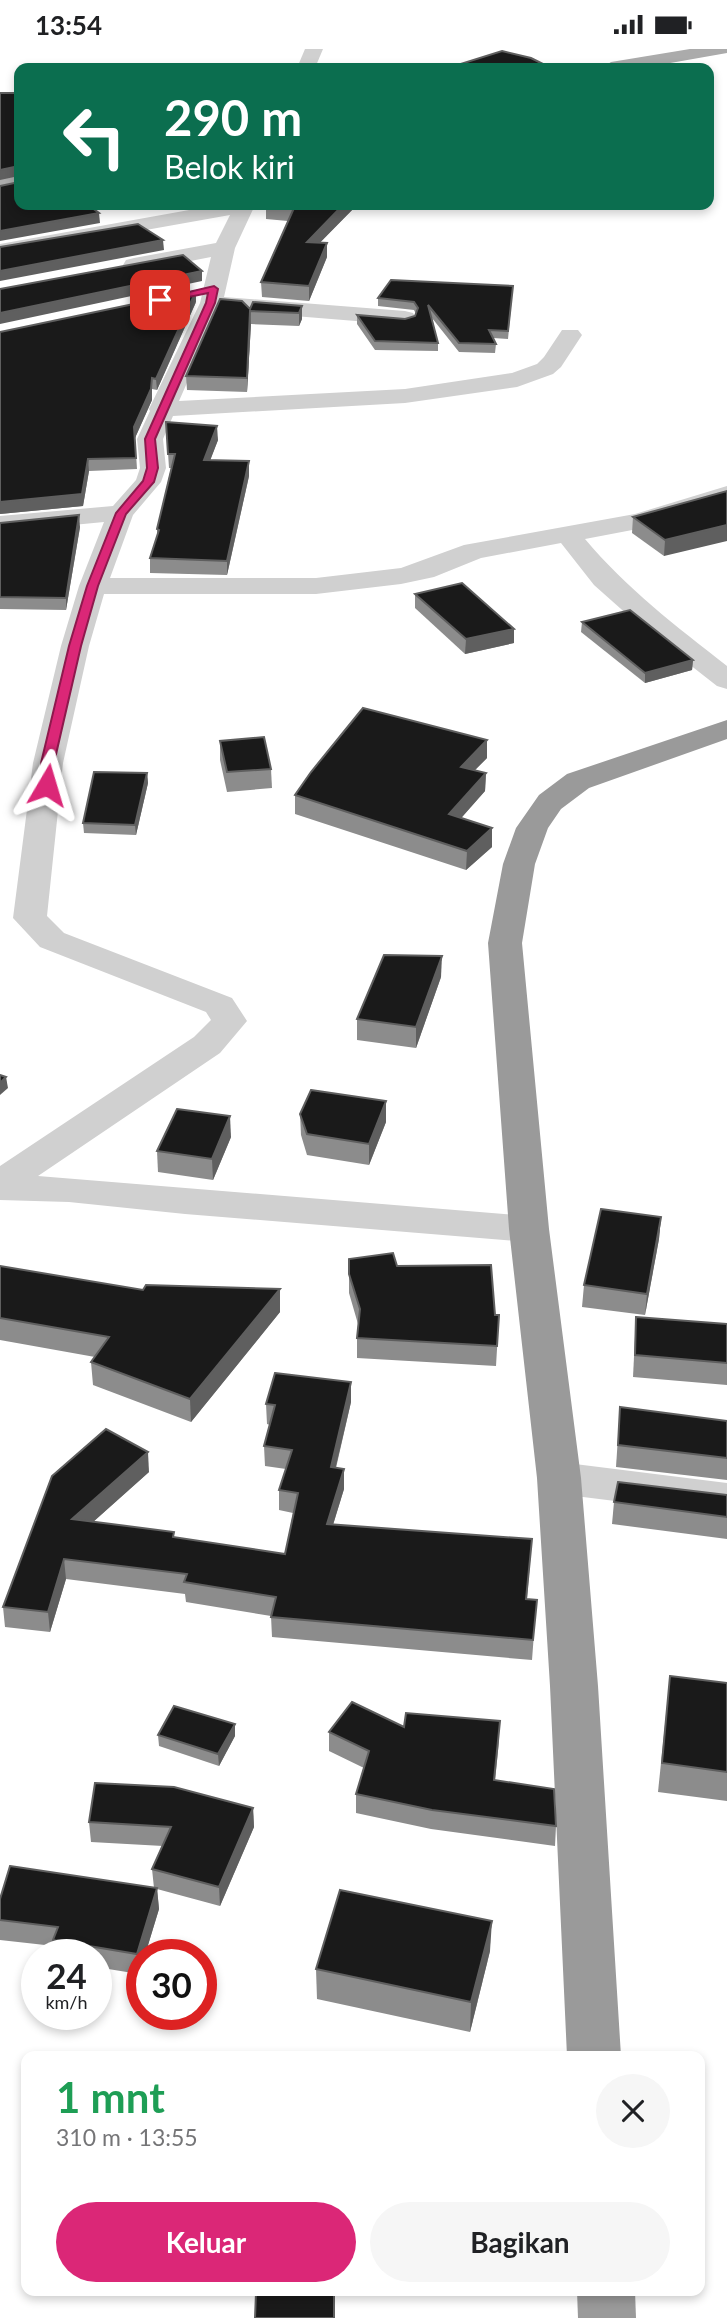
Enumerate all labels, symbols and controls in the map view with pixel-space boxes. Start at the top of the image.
text: 13:54 [35,9,102,41]
text: 290 m [164,88,302,146]
icon: left [49,91,140,182]
text: Belok kiri [164,147,295,186]
pin [130,270,190,330]
icon: arrive [141,281,179,319]
position arrow [10,748,84,822]
speed limit sign: 30 [126,1939,217,2030]
text: 24 [46,1954,87,1996]
text: km/h [45,1991,88,2013]
text: 1 mnt [56,2072,165,2122]
button: close [596,2074,670,2148]
text: 310 m · 13:55 [56,2123,198,2151]
button: Keluar [56,2202,356,2282]
button: Bagikan [370,2202,670,2282]

